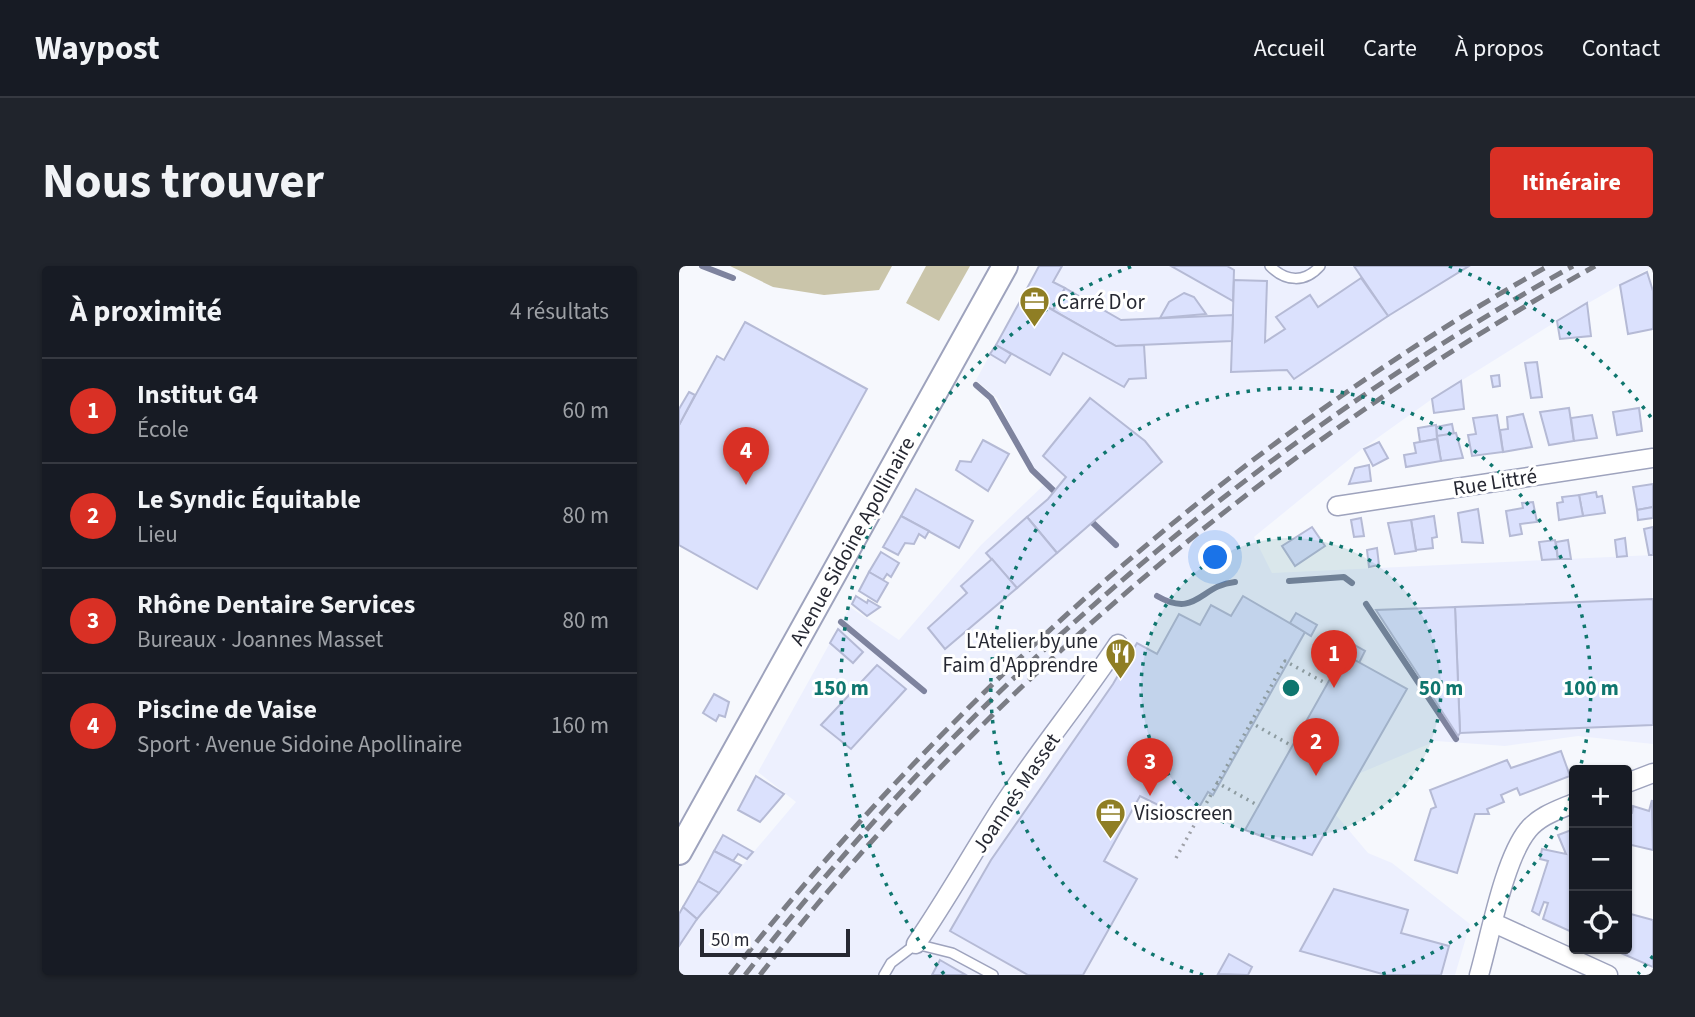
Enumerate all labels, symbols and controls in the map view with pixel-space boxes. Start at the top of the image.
text: Waypost [35,25,160,72]
text: Accueil [1254,31,1325,66]
text: Carte [1363,31,1417,66]
text: À propos [1455,31,1544,66]
text: Contact [1582,31,1660,66]
text: Nous trouver [42,147,324,217]
button: Itinéraire [1490,147,1653,218]
office icon: Carré D'or [1017,285,1051,329]
place label: Carré D'or [1057,287,1145,317]
text: À proximité [70,290,222,333]
text: 4 résultats [510,295,609,328]
text: Institut G4 [137,376,258,413]
text: 1 [87,394,99,427]
text: 60 m [562,394,609,427]
text: École [137,413,189,446]
pin: 4 [723,427,769,485]
street label: Avenue Sidoine Apollinaire [782,431,922,651]
street label: Rue Littré [1451,461,1539,503]
text: Le Syndic Équitable [137,481,361,518]
text: 2 [87,499,99,532]
text: 80 m [562,499,609,532]
text: Lieu [137,518,178,551]
your location [1198,540,1232,574]
text: Rhône Dentaire Services [137,586,415,623]
text: 3 [87,604,99,637]
text: 80 m [562,604,609,637]
text: Bureaux · Joannes Masset [137,623,383,656]
place label: L'Atelier by une Faim d'Apprendre [942,626,1098,680]
pin: 1 [1311,630,1357,688]
restaurant icon: L'Atelier by une Faim d'Apprendre [1104,636,1138,680]
text: 150 m [813,673,869,703]
text: 50 m [1419,673,1463,703]
text: 100 m [1563,673,1619,703]
centre of rings [1279,676,1303,700]
text: Piscine de Vaise [137,691,317,728]
text: 4 [87,709,99,742]
text: 160 m [551,709,609,742]
pin: 2 [1293,718,1339,776]
street label: Joannes Masset [965,727,1067,859]
text: Sport · Avenue Sidoine Apollinaire [137,728,462,761]
pin: 3 [1127,738,1173,796]
map controls [1569,765,1632,954]
button: + [1569,765,1632,828]
office icon: Visioscreen [1094,796,1128,840]
place label: Visioscreen [1134,798,1233,828]
button: − [1569,828,1632,891]
button: locate [1569,891,1632,954]
scale bar [700,926,851,958]
text: 50 m [711,927,749,954]

